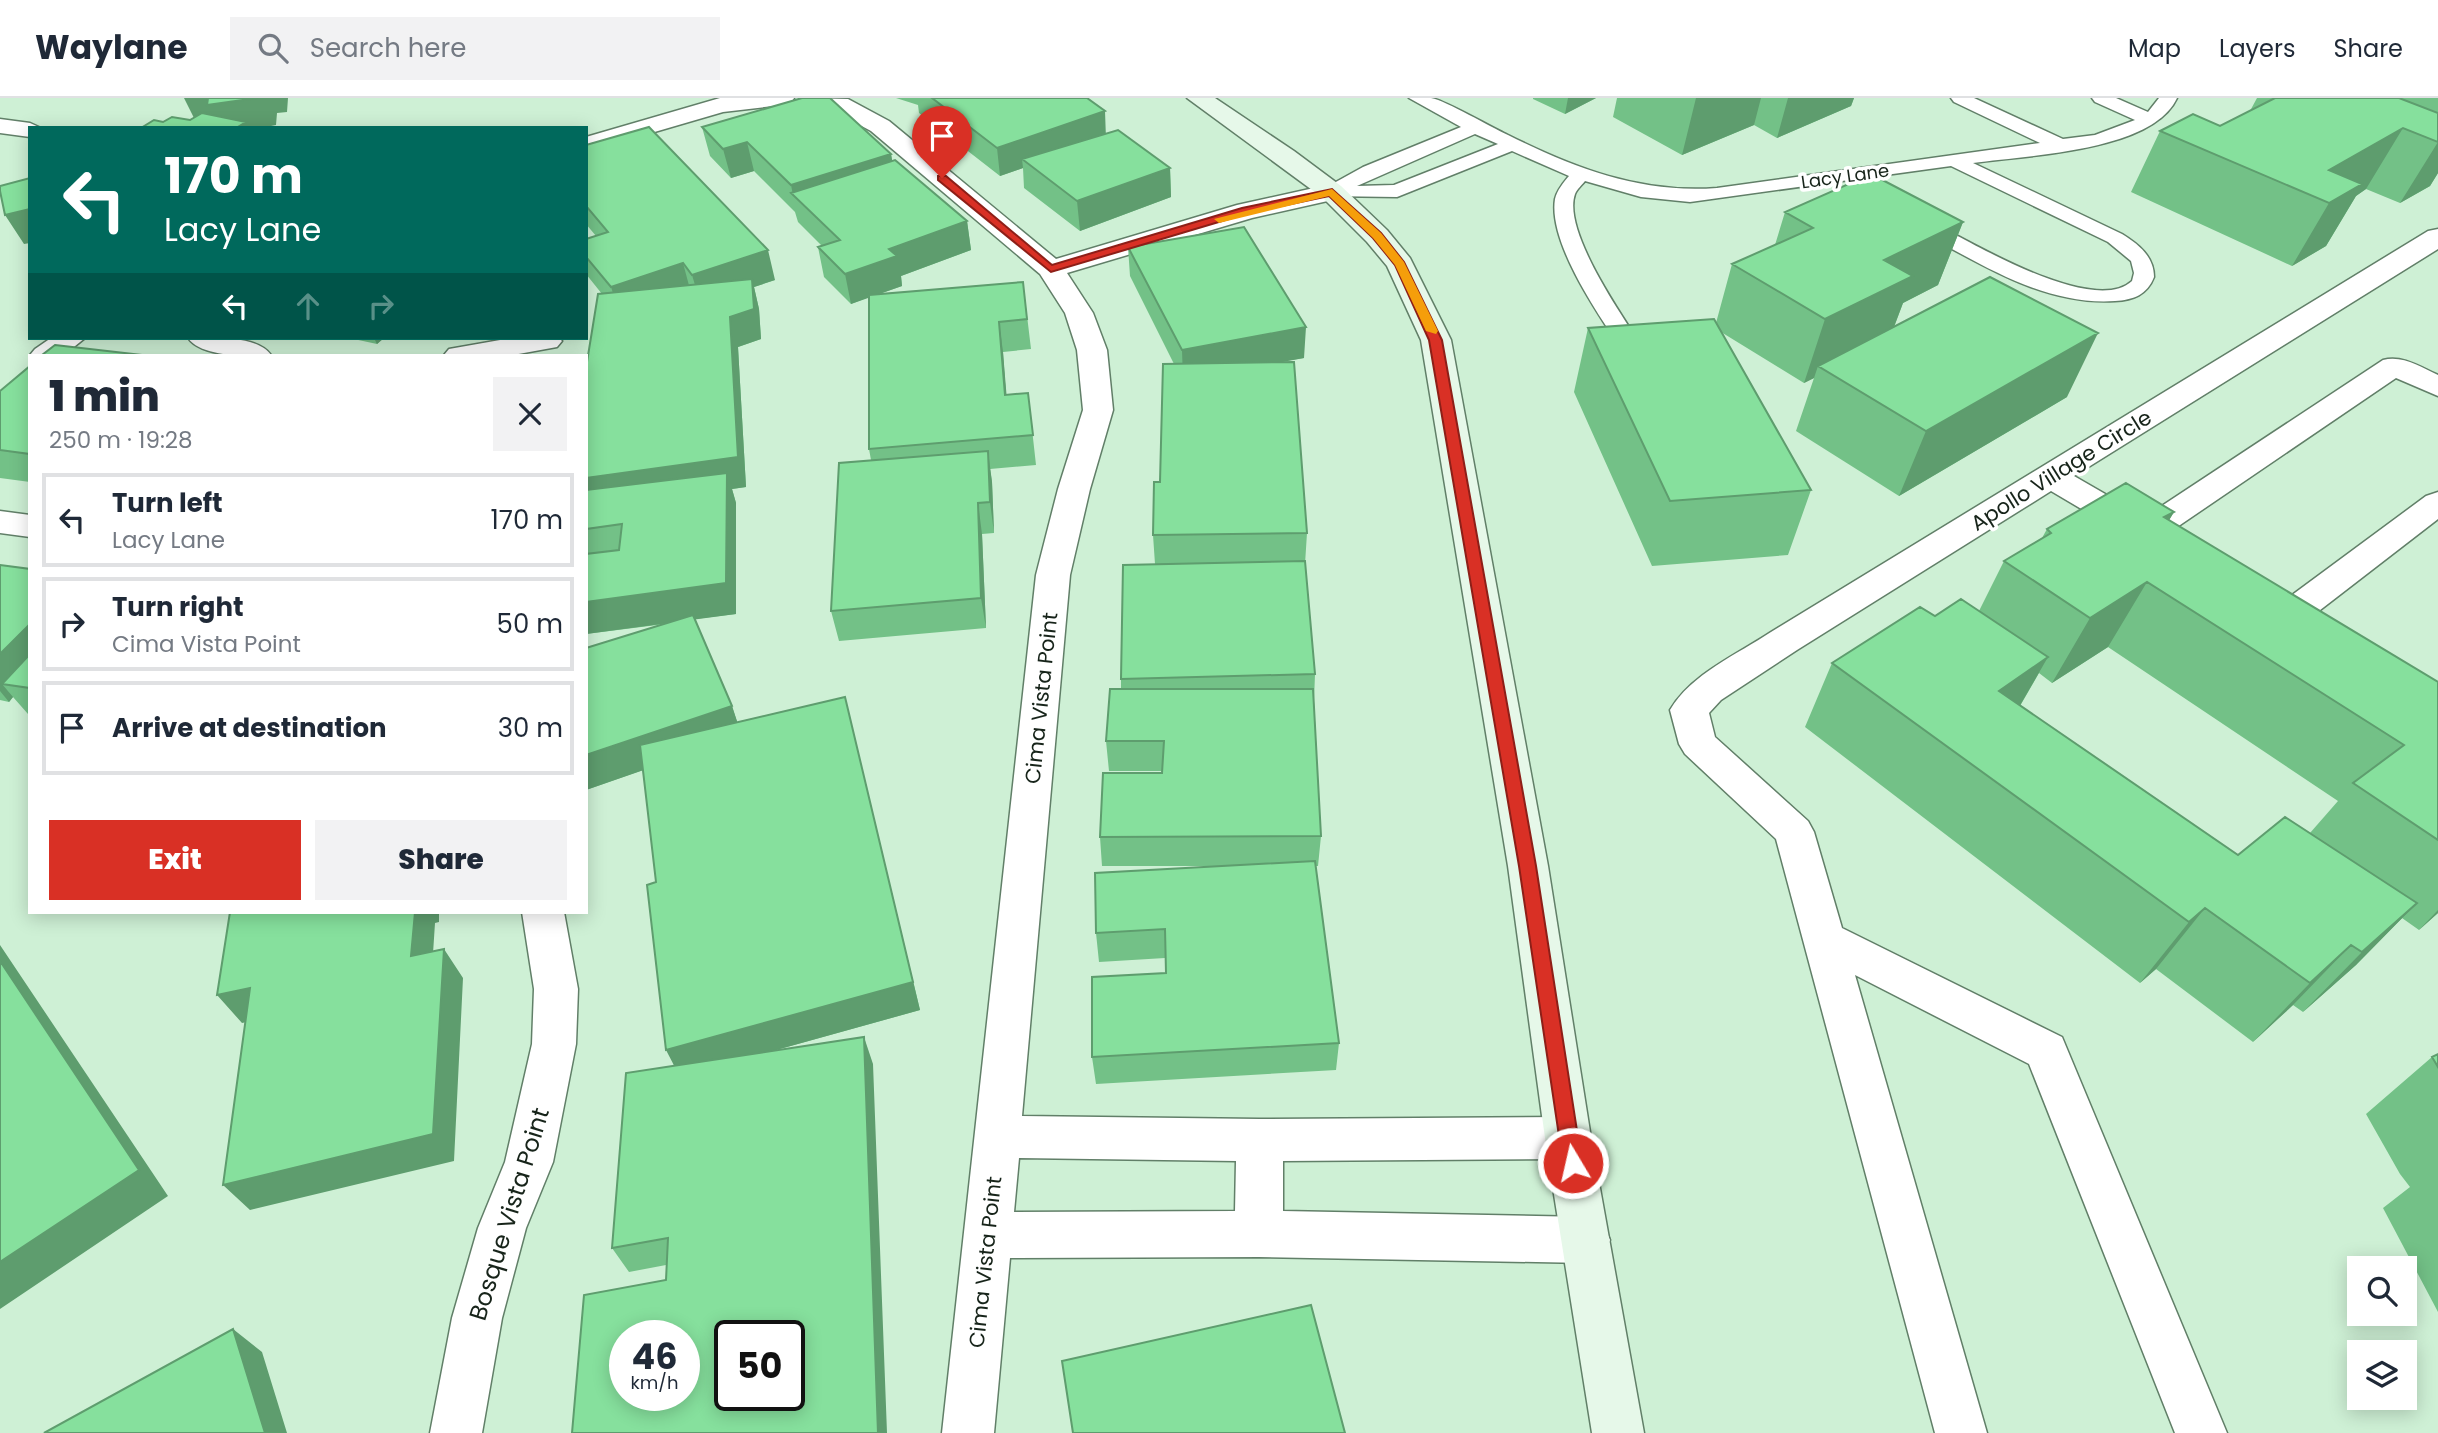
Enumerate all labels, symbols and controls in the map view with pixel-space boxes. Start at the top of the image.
search box [230,17,720,80]
text: Waylane [35,24,188,71]
icon: search [254,29,292,67]
text: Search here [310,30,466,66]
text: Map [2128,32,2181,65]
text: Layers [2219,32,2295,65]
text: Share [2333,32,2403,65]
pin [912,106,972,178]
icon: arrive [923,117,961,155]
text: 170 m [164,142,303,210]
icon: left [49,154,140,245]
street label: Lacy Lane [1799,157,1891,195]
text: Lacy Lane [164,207,321,252]
icon: left [216,287,254,325]
icon: ahead [289,287,327,325]
icon: right [362,287,400,325]
text: 1 min [49,367,160,426]
button: close [493,377,567,451]
street label: Apollo Village Circle [1965,403,2157,537]
text: 250 m · 19:28 [49,424,193,456]
text: Turn left [112,485,223,521]
icon: left [53,501,91,539]
text: 170 m [490,502,563,538]
text: Lacy Lane [112,524,225,556]
text: Turn right [112,589,244,625]
icon: right [53,605,91,643]
text: 50 m [497,606,563,642]
street label: Cima Vista Point [1018,611,1064,785]
text: Cima Vista Point [112,628,301,660]
icon: arrive [53,709,91,747]
text: Arrive at destination [112,710,387,746]
text: 30 m [498,710,563,746]
button: Exit [49,820,301,900]
button: Share [315,820,567,900]
street label: Bosque Vista Point [461,1104,557,1324]
position arrow [1536,1126,1610,1200]
street label: Cima Vista Point [962,1175,1008,1349]
map controls [2347,1256,2417,1410]
button: search [2347,1256,2417,1326]
speed limit sign: 50 [714,1320,805,1411]
text: 46 [632,1332,678,1381]
button: layers [2347,1340,2417,1410]
text: km/h [631,1370,678,1395]

